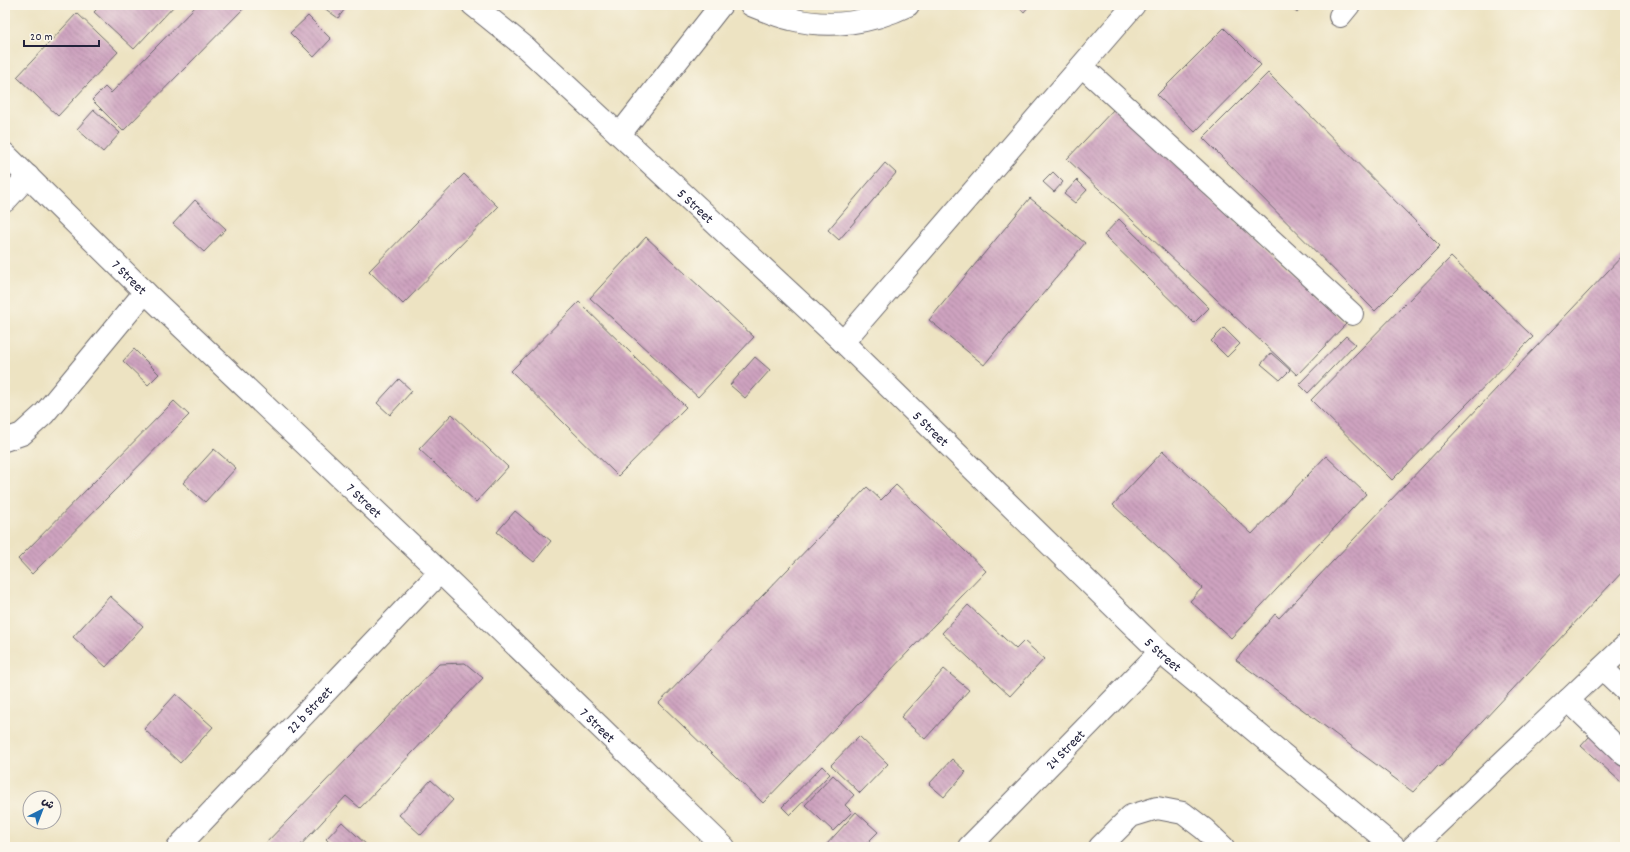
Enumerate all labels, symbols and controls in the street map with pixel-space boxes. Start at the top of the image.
scale bar [24,22,99,48]
text: 20 m [30,29,53,46]
street label: 5 Street [672,185,717,229]
street label: 7 Street [106,256,150,300]
street label: 5 Street [907,407,952,452]
street label: 7 Street [341,480,385,524]
street label: 5 Street [1139,634,1185,678]
street label: 22 b Street [283,683,338,739]
street label: 7 Street [574,704,619,748]
street label: 24 Street [1042,726,1091,775]
north arrow [22,790,62,830]
text: ش [38,794,57,814]

